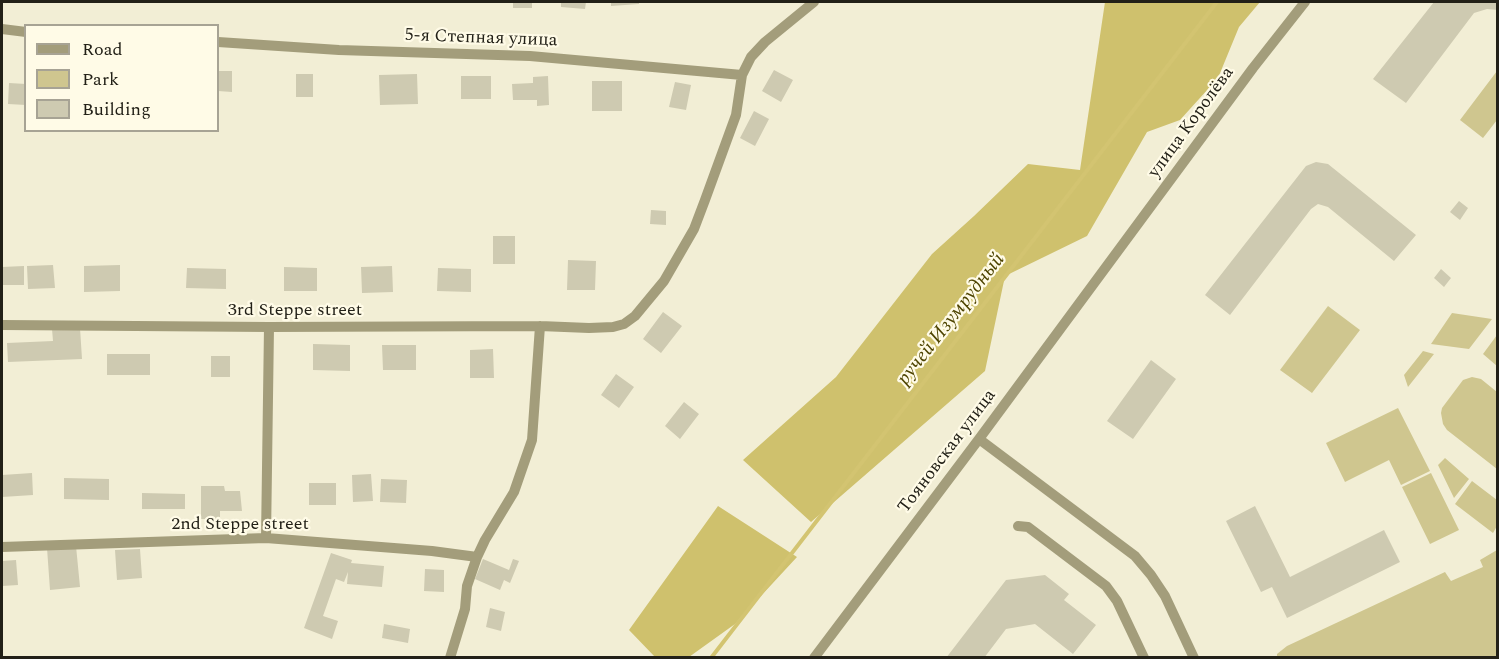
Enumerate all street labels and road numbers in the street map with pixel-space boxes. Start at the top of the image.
street label: 5-я Степная улица [404,26,558,52]
street label: улица Королёва [1144,63,1240,183]
street label: 3rd Steppe street [228,300,362,322]
street label: Тояновская улица [894,386,1002,518]
street label: 2nd Steppe street [171,514,309,536]

